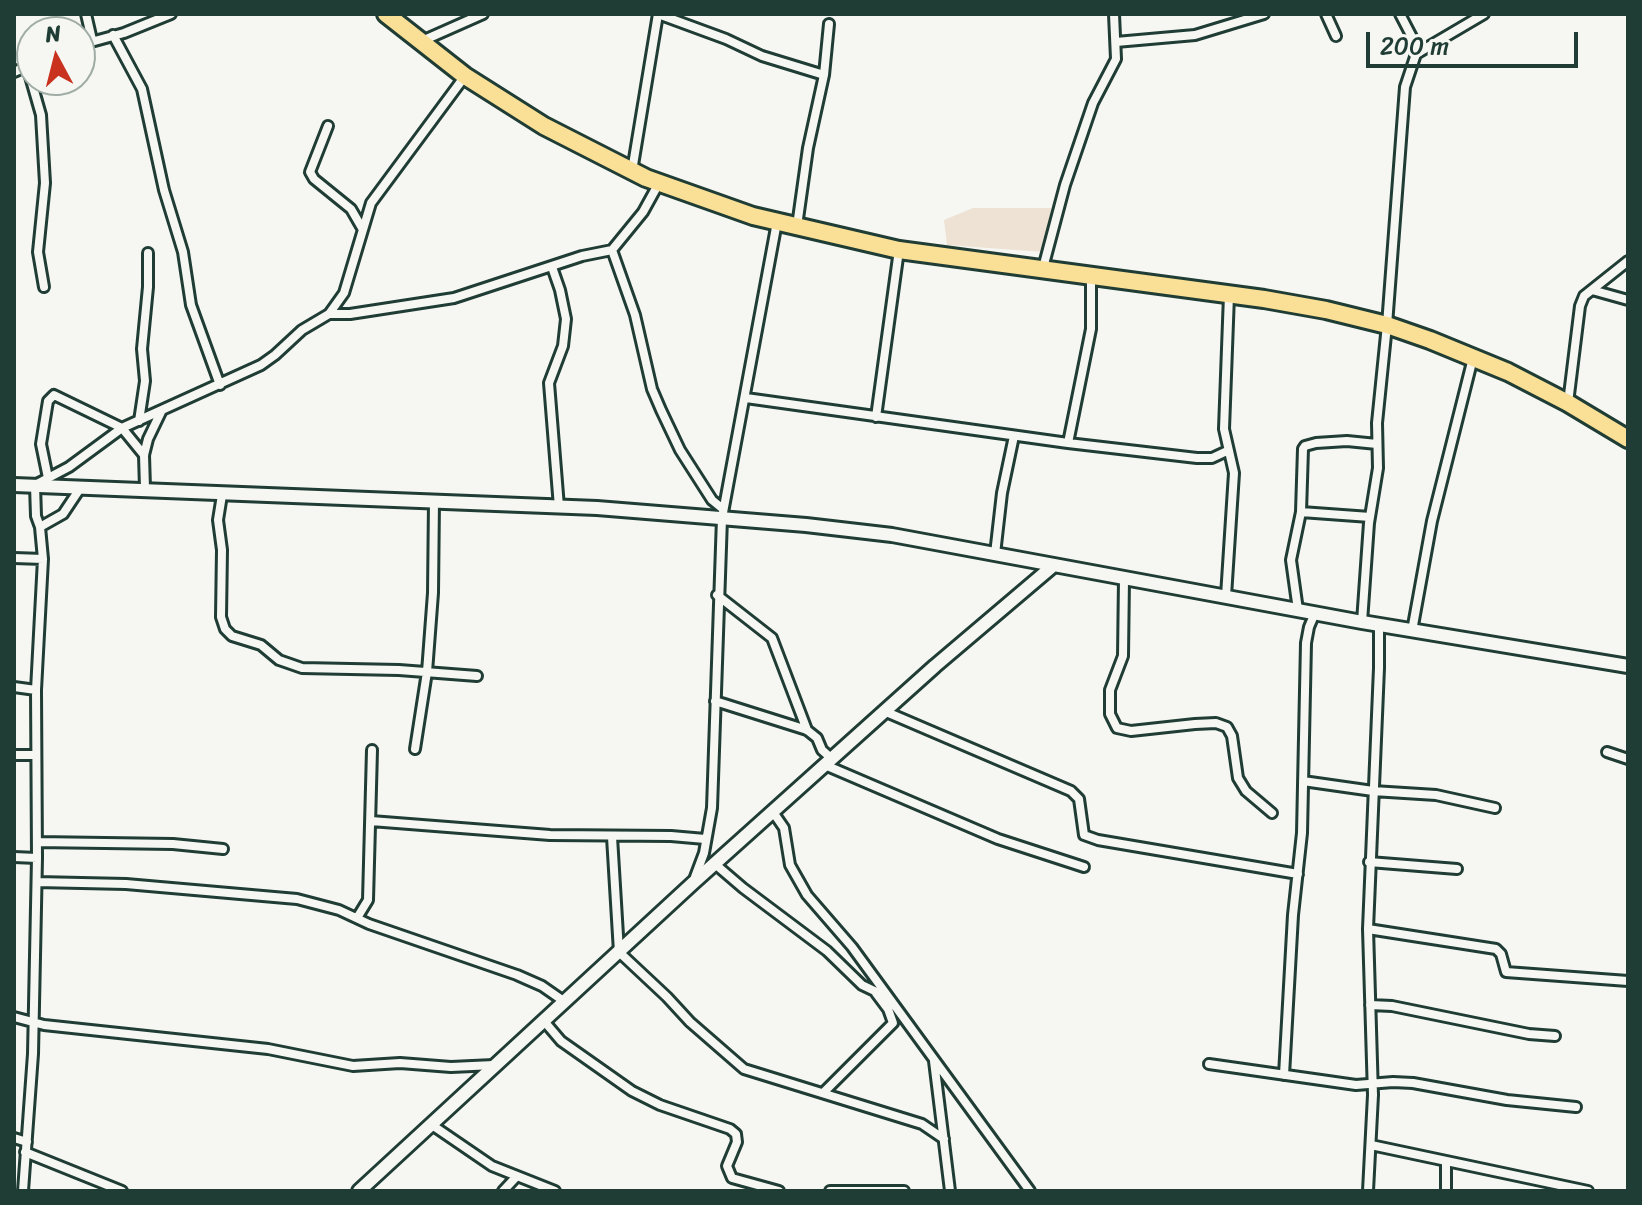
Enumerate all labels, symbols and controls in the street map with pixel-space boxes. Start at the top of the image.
text: N [43,13,63,54]
north arrow [16,16,96,96]
scale bar [1370,16,1582,66]
text: 200 m [1380,25,1449,67]

